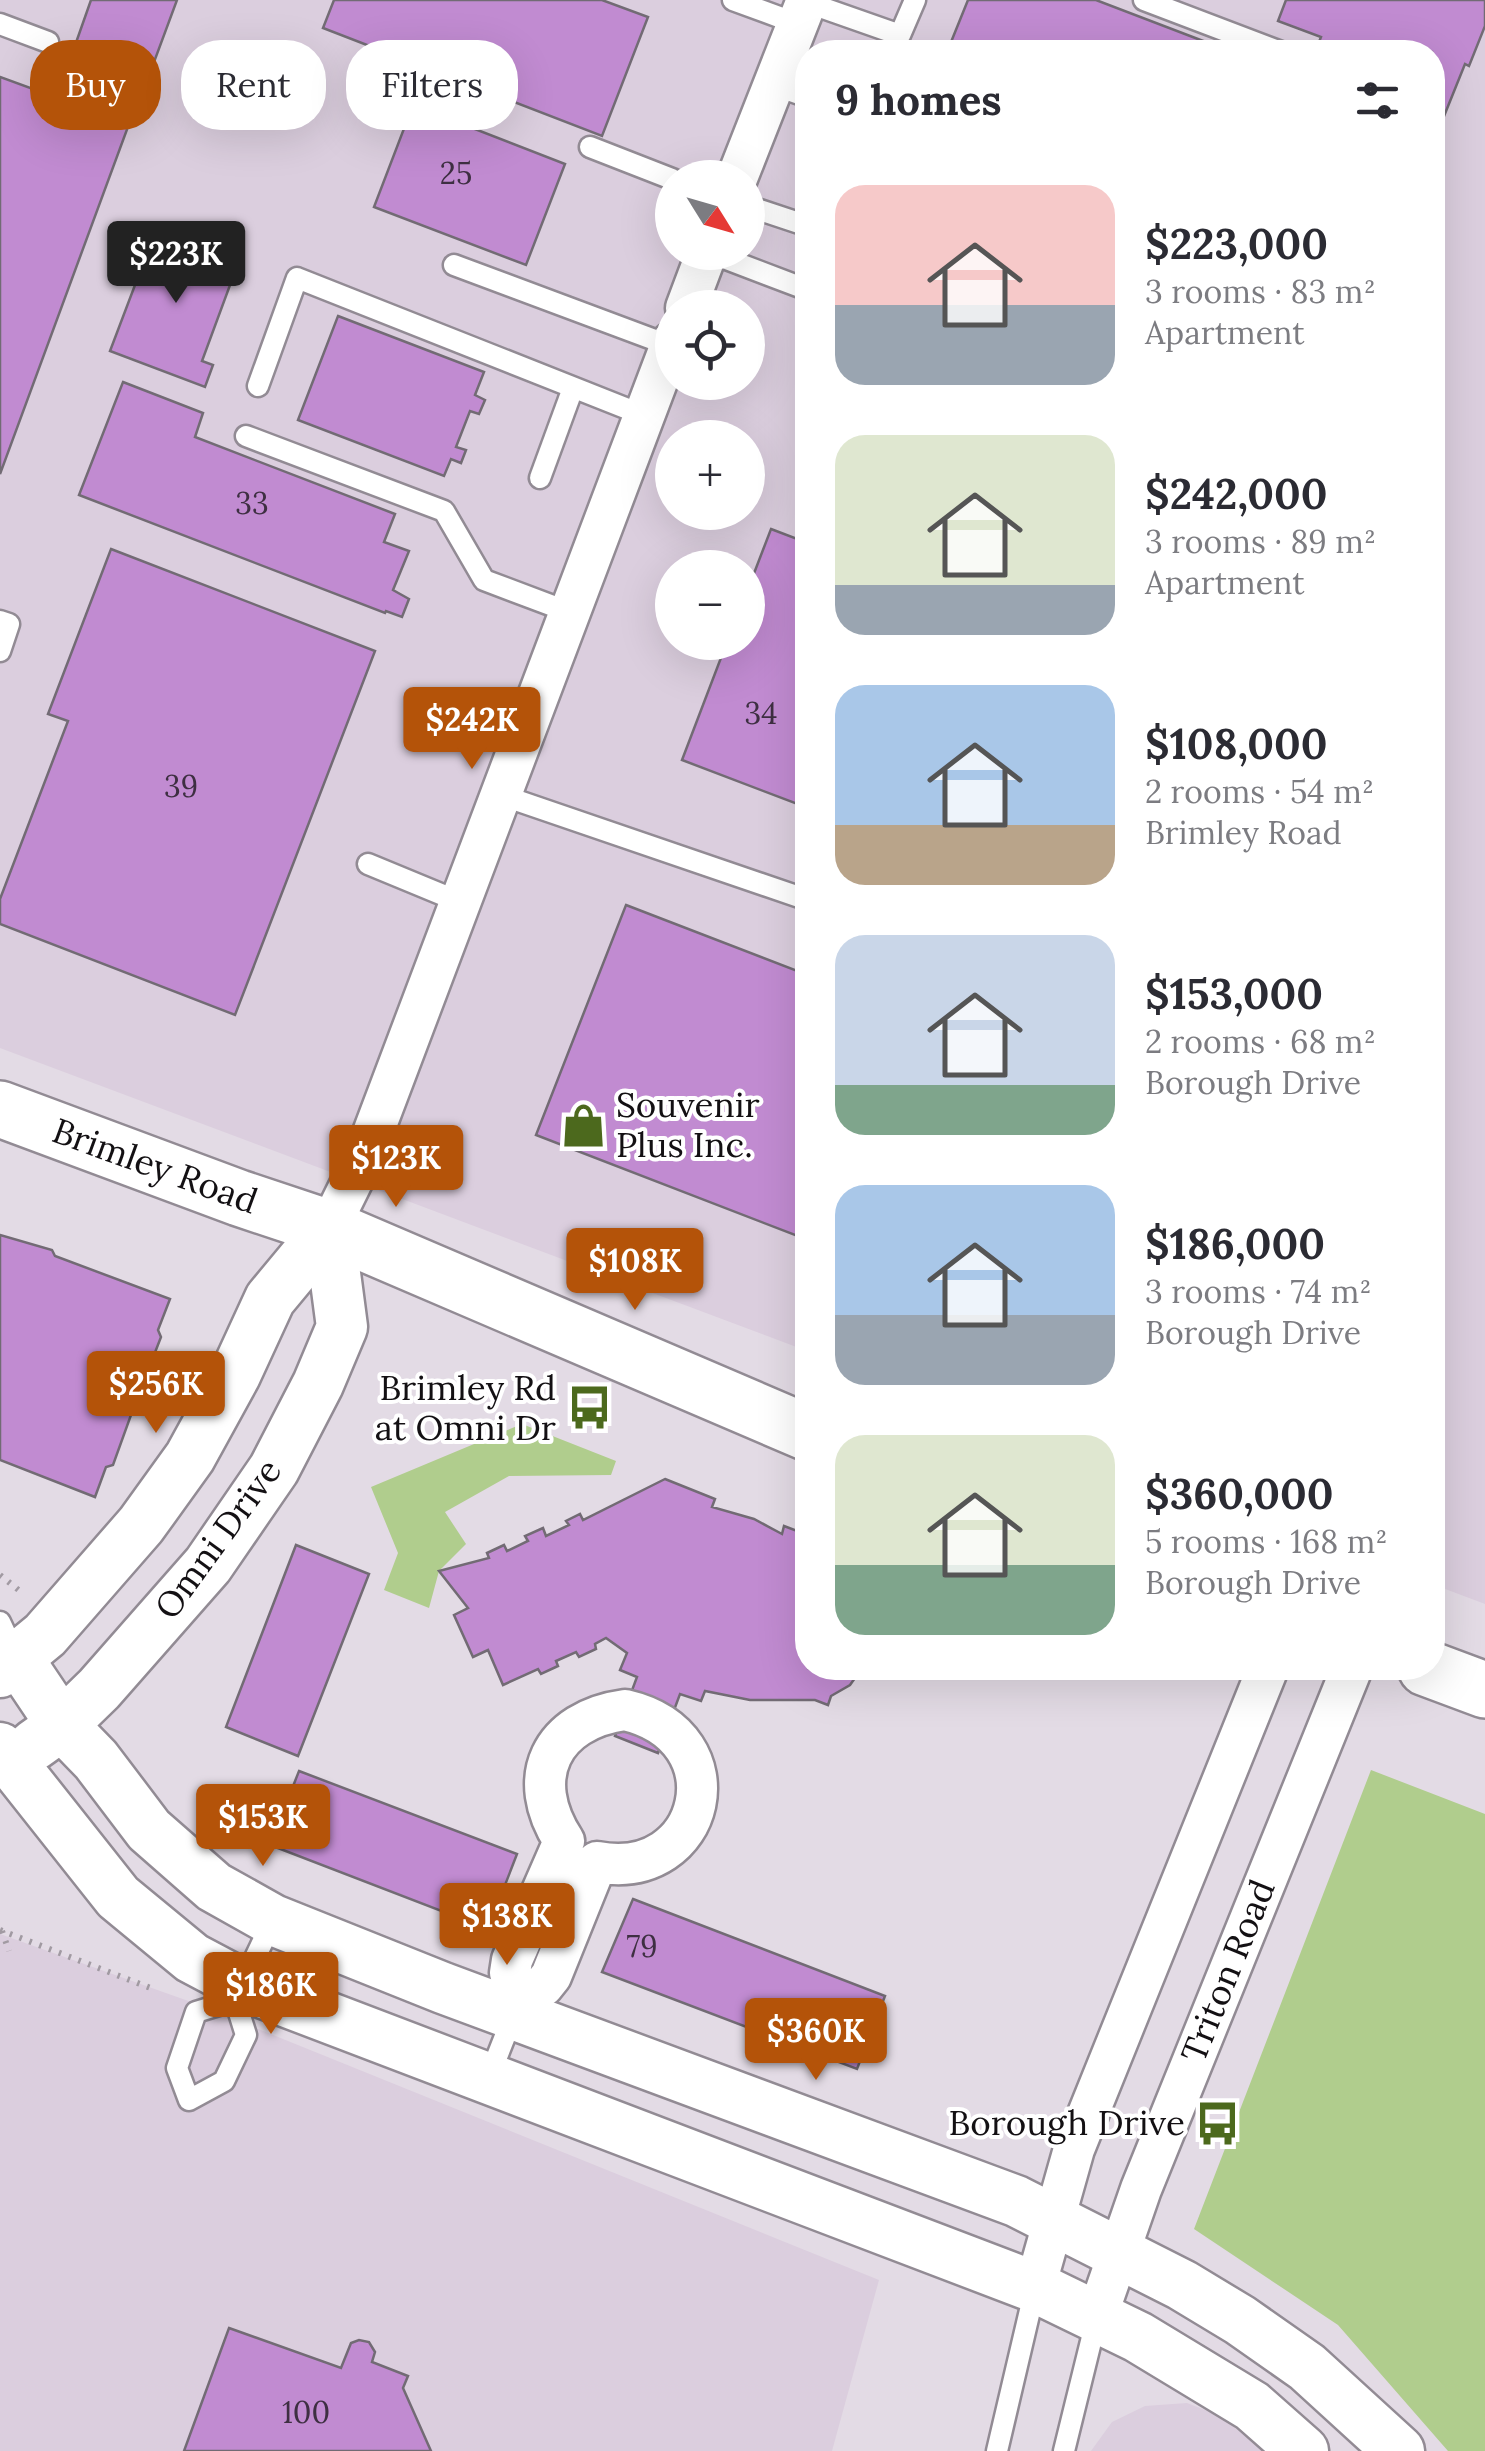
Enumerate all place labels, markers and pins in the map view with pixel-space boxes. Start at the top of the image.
pin: $223K [106,221,246,306]
pin: $242K [402,687,542,772]
place label: Souvenir Plus Inc. [616,1082,760,1167]
shop icon: Souvenir Plus Inc. [559,1101,607,1149]
pin: $123K [326,1125,466,1210]
pin: $108K [565,1228,705,1313]
pin: $256K [86,1351,226,1436]
place label: Brimley Rd at Omni Dr [375,1365,556,1450]
bus stop icon: Brimley Rd at Omni Dr [565,1384,613,1432]
pin: $153K [193,1784,333,1869]
pin: $138K [437,1883,577,1968]
pin: $186K [201,1952,341,2037]
pin: $360K [746,1998,886,2083]
bus stop icon: Borough Drive [1194,2099,1242,2147]
place label: Borough Drive [949,2100,1185,2145]

